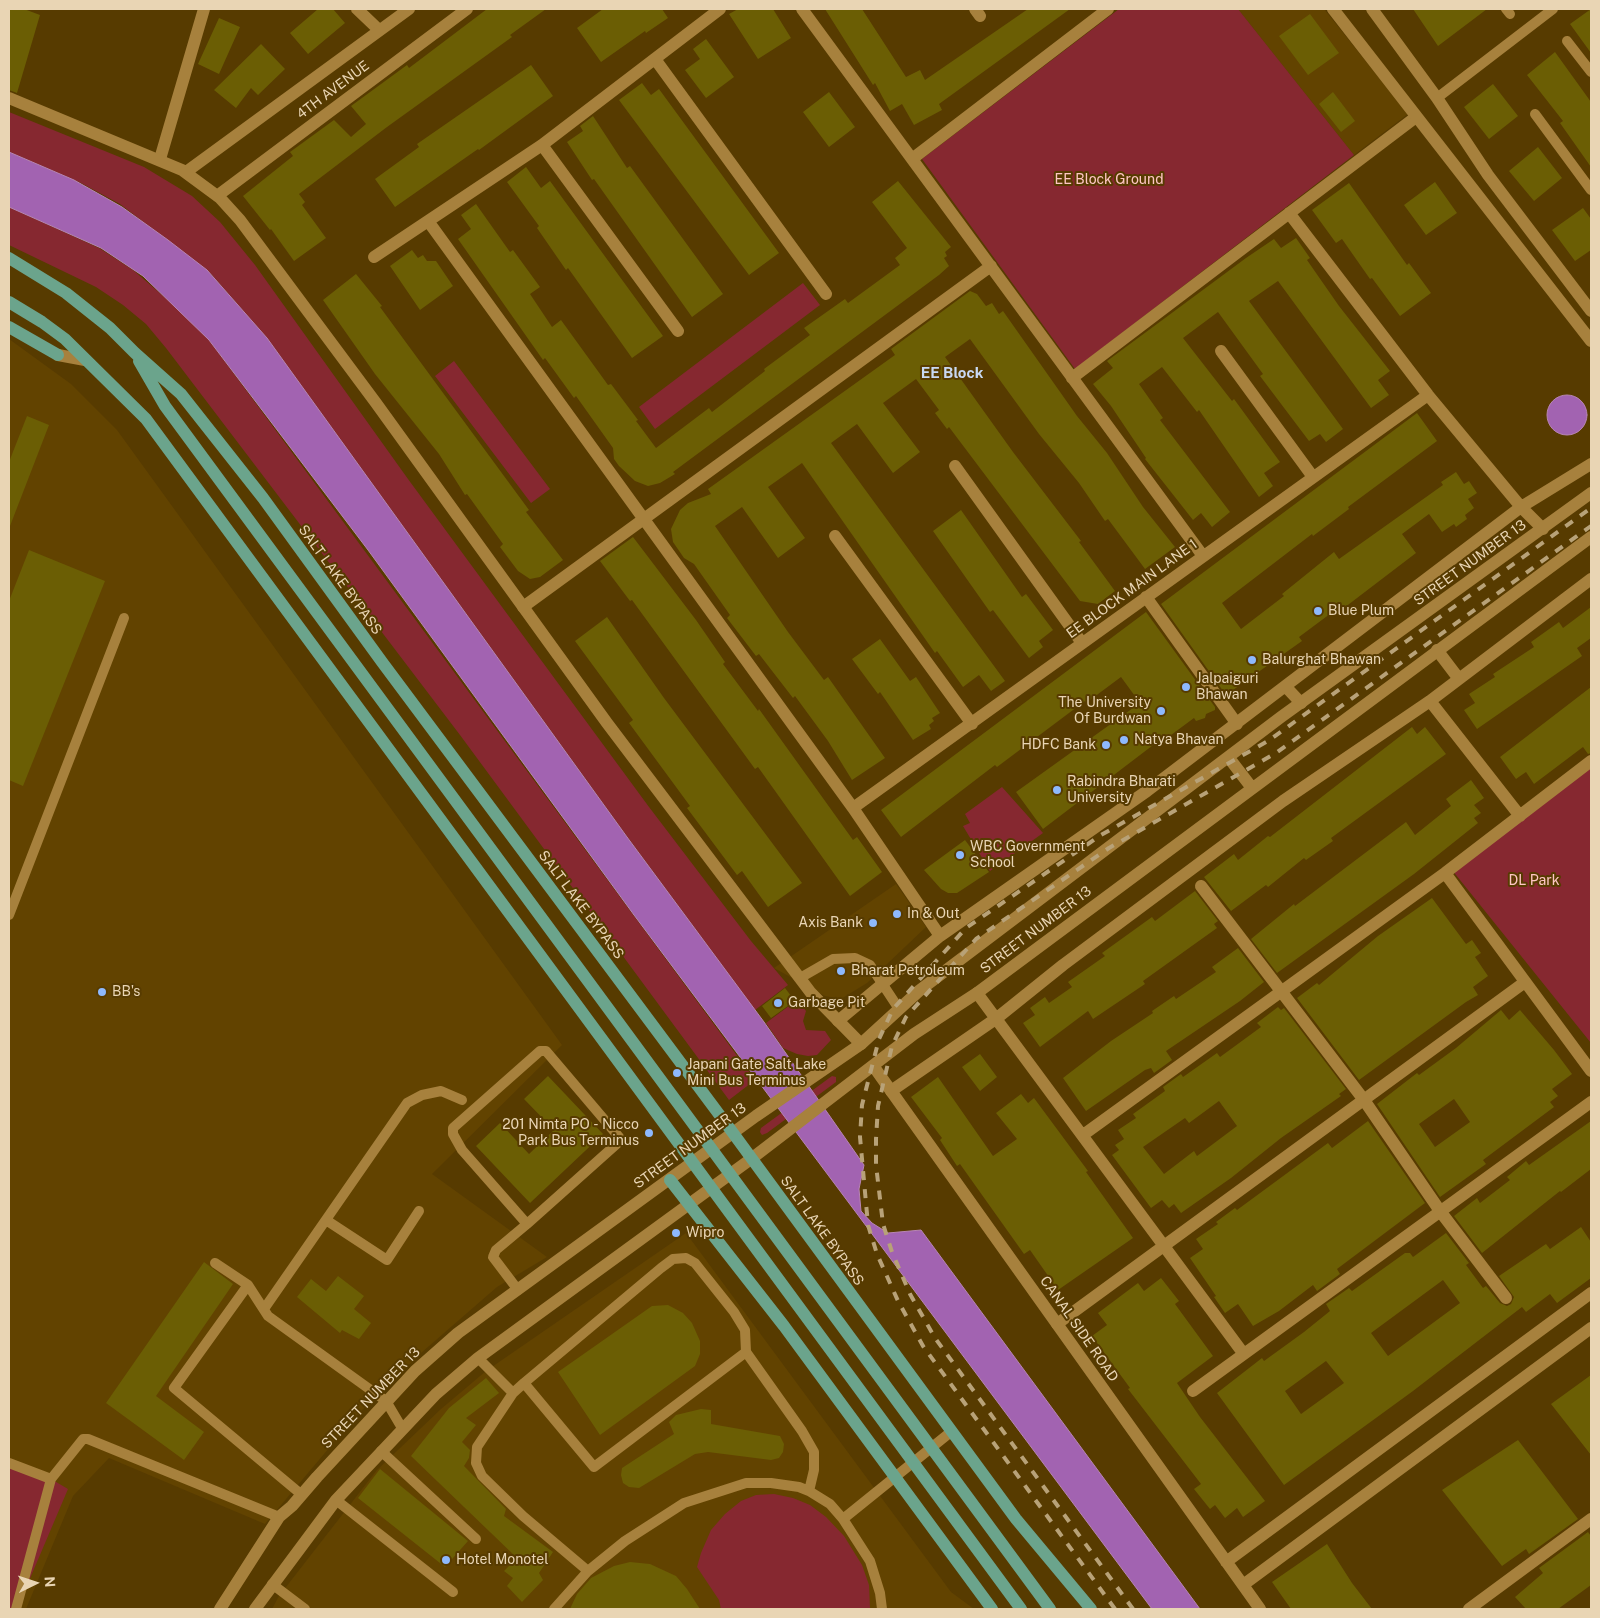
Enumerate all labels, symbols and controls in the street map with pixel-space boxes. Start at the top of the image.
street label: 4TH AVENUE [293,57,373,123]
park label: EE Block Ground [1054,172,1164,188]
district label: EE Block [921,364,983,382]
street label: STREET NUMBER 13 [1411,517,1529,609]
street label: SALT LAKE BYPASS [295,522,385,638]
street label: EE BLOCK MAIN LANE 1 [1063,536,1201,642]
place label: Blue Plum [1328,603,1394,619]
marker: Blue Plum [1312,605,1324,617]
place label: Balurghat Bhawan [1262,652,1381,668]
marker: Balurghat Bhawan [1246,654,1258,666]
place label: Jalpaiguri Bhawan [1196,671,1258,704]
marker: Jalpaiguri Bhawan [1180,681,1192,693]
place label: The University Of Burdwan [1058,695,1151,728]
marker: The University Of Burdwan [1155,705,1167,717]
place label: Natya Bhavan [1134,732,1224,748]
marker: Natya Bhavan [1118,734,1130,746]
place label: HDFC Bank [1021,737,1096,753]
marker: HDFC Bank [1100,739,1112,751]
place label: Rabindra Bharati University [1067,774,1176,806]
marker: Rabindra Bharati University [1051,784,1063,796]
place label: WBC Government School [970,839,1085,872]
street label: SALT LAKE BYPASS [535,847,627,963]
marker: WBC Government School [954,849,966,861]
park label: DL Park [1508,873,1560,889]
street label: STREET NUMBER 13 [977,883,1095,977]
place label: In & Out [907,906,960,922]
marker: In & Out [891,908,903,920]
place label: Axis Bank [798,915,863,931]
marker: Axis Bank [867,917,879,929]
place label: Bharat Petroleum [851,963,965,979]
marker: Bharat Petroleum [835,965,847,977]
place label: BB's [112,984,140,1000]
marker: BB's [96,986,108,998]
place label: Garbage Pit [788,995,865,1011]
marker: Garbage Pit [772,997,784,1009]
place label: Japani Gate Salt Lake Mini Bus Terminus [687,1057,826,1090]
marker: Japani Gate Salt Lake Mini Bus Terminus [671,1067,683,1079]
street label: STREET NUMBER 13 [631,1100,749,1192]
place label: 201 Nimta PO - Nicco Park Bus Terminus [502,1117,639,1150]
marker: 201 Nimta PO - Nicco Park Bus Terminus [643,1127,655,1139]
street label: SALT LAKE BYPASS [777,1173,867,1289]
place label: Wipro [686,1225,725,1241]
marker: Wipro [670,1227,682,1239]
street label: CANAL SIDE ROAD [1036,1273,1122,1385]
street label: STREET NUMBER 13 [318,1344,424,1452]
place label: Hotel Monotel [456,1552,548,1568]
marker: Hotel Monotel [440,1554,452,1566]
north arrow [10,1558,60,1608]
text: N [42,1576,58,1588]

